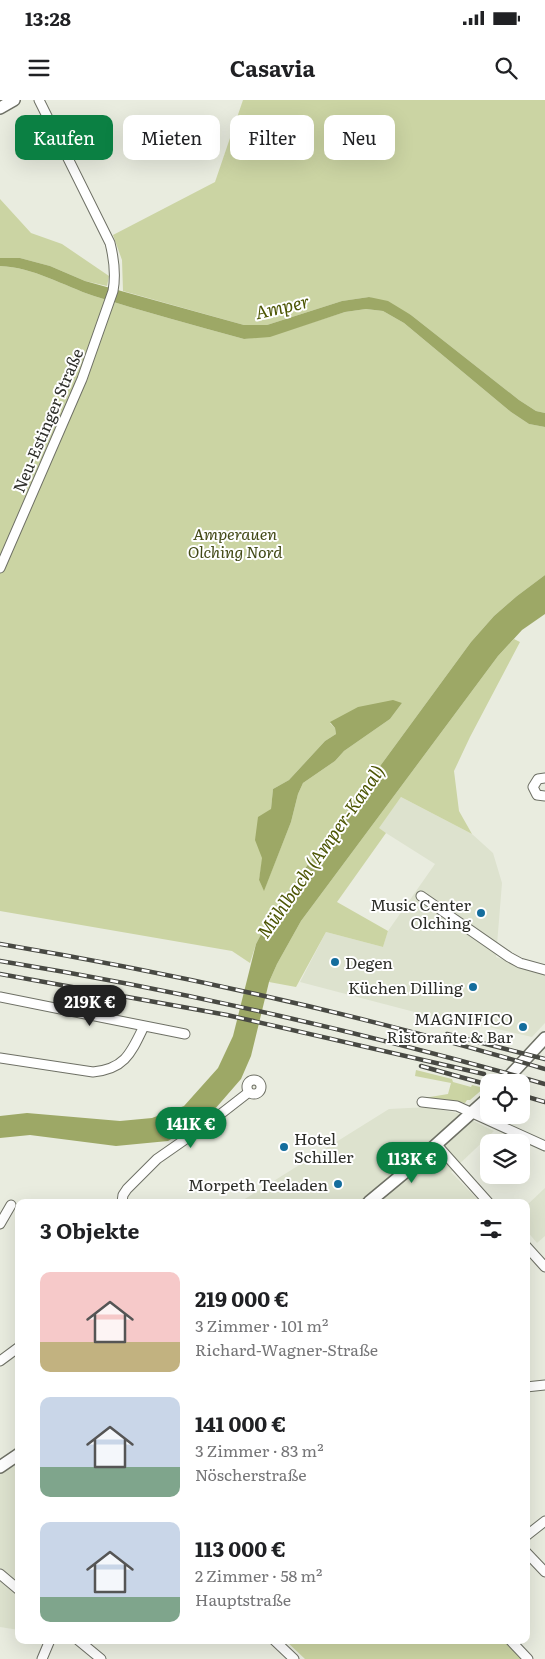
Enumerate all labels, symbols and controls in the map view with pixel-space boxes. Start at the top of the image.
text: 13:28 [25,4,71,32]
text: Casavia [230,51,315,84]
icon: menu [25,54,53,82]
icon: search [492,54,520,82]
chip: Kaufen [15,115,113,160]
chip: Mieten [123,115,220,160]
chip: Filter [230,115,314,160]
chip: Neu [324,115,395,160]
water label: Amper [252,287,312,325]
street label: Neu-Estinger Straße [6,344,88,496]
park label: Amperauen Olching Nord [188,521,283,563]
water label: Mühlbach (Amper-Kanal) [250,759,390,943]
place label: Music Center Olching [370,892,471,934]
marker: Music Center Olching [475,907,487,919]
place label: Degen [345,950,393,974]
marker: Degen [329,956,341,968]
place label: Küchen Dilling [348,975,463,999]
marker: Küchen Dilling [467,981,479,993]
pin: 219K € [49,984,131,1027]
text: 219K € [64,989,116,1013]
place label: MAGNIFICO Ristorante & Bar [387,1006,513,1048]
marker: MAGNIFICO Ristorante & Bar [517,1021,529,1033]
map controls [480,1074,530,1184]
button: locate [480,1074,530,1124]
pin: 141K € [150,1106,232,1149]
text: 141K € [166,1111,216,1135]
place label: Hotel Schiller [294,1126,354,1168]
button: layers [480,1134,530,1184]
marker: Hotel Schiller [278,1141,290,1153]
pin: 113K € [371,1142,453,1184]
text: 113K € [387,1146,437,1170]
place label: Morpeth Teeladen [188,1172,328,1196]
marker: Morpeth Teeladen [332,1178,344,1190]
text: 3 Objekte [40,1214,140,1245]
icon: filters [477,1215,505,1243]
text: 219 000 € [195,1282,289,1313]
icon: home [80,1292,140,1352]
text: 3 Zimmer · 101 m² [195,1313,328,1337]
text: Richard-Wagner-Straße [195,1337,378,1361]
text: 141 000 € [195,1407,286,1438]
icon: home [80,1417,140,1477]
text: 3 Zimmer · 83 m² [195,1438,324,1462]
text: Nöscherstraße [195,1462,307,1486]
text: 113 000 € [195,1532,286,1563]
icon: home [80,1542,140,1602]
text: 2 Zimmer · 58 m² [195,1563,322,1587]
text: Hauptstraße [195,1587,291,1611]

